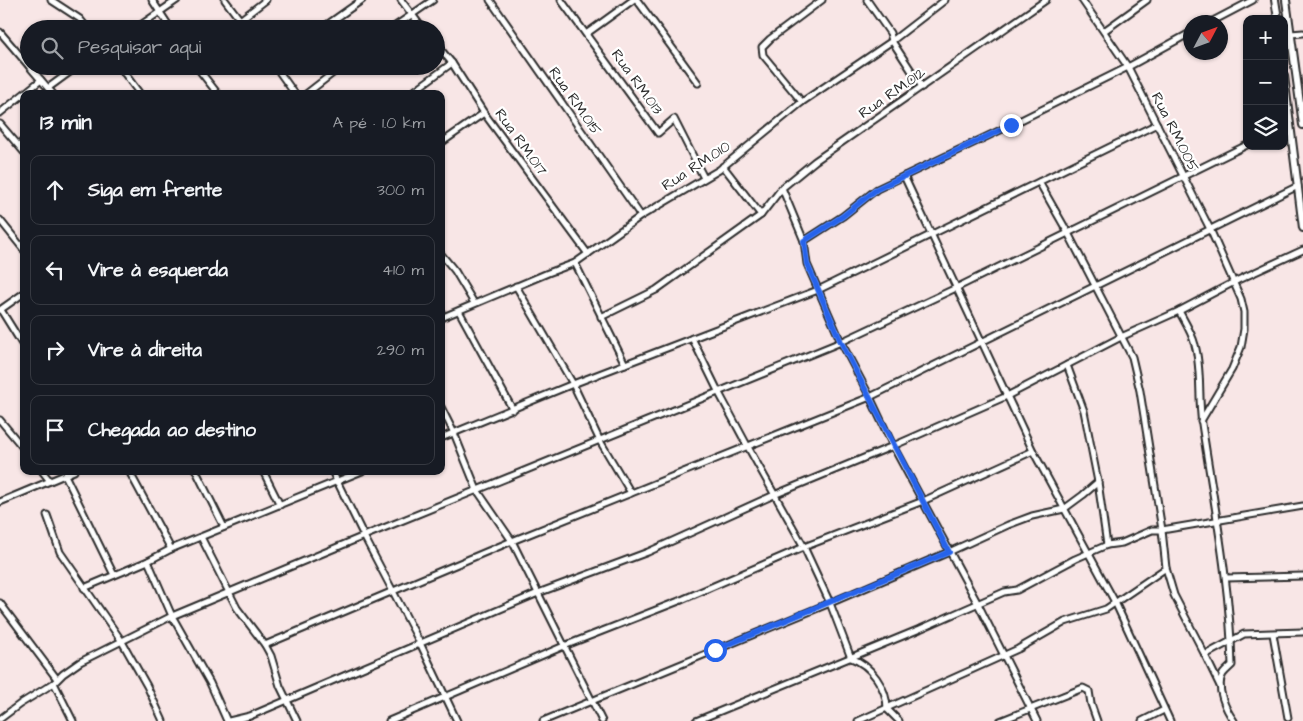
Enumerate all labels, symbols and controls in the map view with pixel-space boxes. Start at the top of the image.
north arrow [1183,15,1228,60]
map controls [1243,15,1288,150]
button: + [1243,15,1288,60]
search box [20,20,445,75]
icon: search [38,34,66,62]
text: Pesquisar aqui [78,34,201,61]
street label: Rua RM.013 [606,45,668,119]
button: − [1243,60,1288,105]
street label: Rua RM.012 [854,62,930,124]
street label: Rua RM.015 [544,63,607,140]
street label: Rua RM.005 [1146,89,1204,176]
street label: Rua RM.017 [490,104,552,180]
button: layers [1243,105,1288,150]
text: 13 min [40,108,92,137]
text: A pé · 1.0 km [333,112,425,134]
route end [1000,114,1023,137]
street label: Rua RM.010 [658,136,735,196]
icon: ahead [41,176,69,204]
text: Siga em frente [88,177,222,204]
text: 300 m [377,179,424,201]
icon: left [41,256,69,284]
text: Vire à esquerda [88,257,228,284]
text: 410 m [382,259,424,281]
icon: right [41,336,69,364]
text: Vire à direita [88,337,202,364]
text: 290 m [377,339,424,361]
icon: arrive [41,416,69,444]
text: Chegada ao destino [88,417,256,444]
route start [704,639,727,662]

